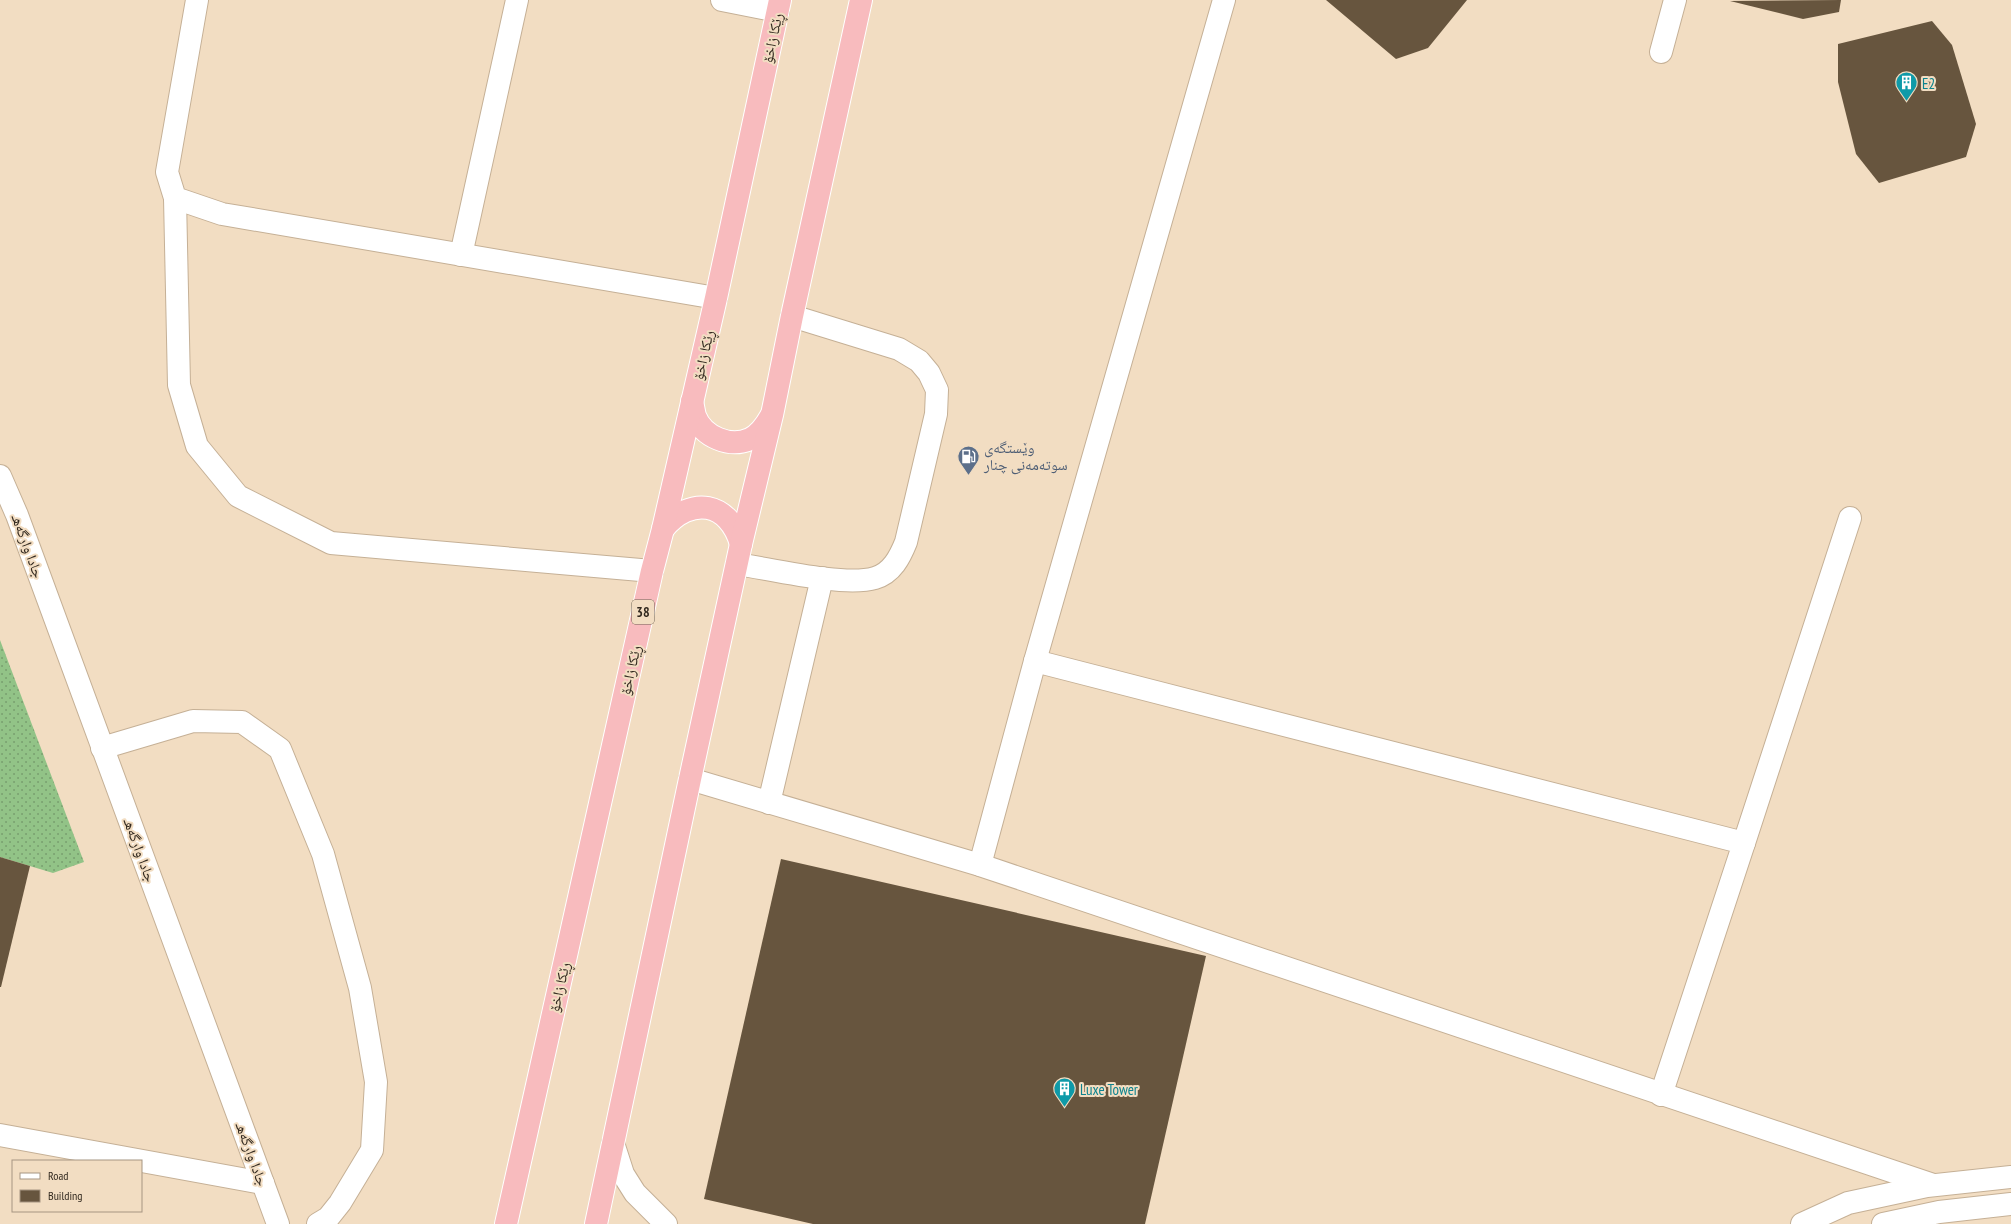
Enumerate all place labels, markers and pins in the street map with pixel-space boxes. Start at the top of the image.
building icon: E2 [1893,70,1919,103]
place label: E2 [1922,74,1935,93]
place label: وێستگەی سوتەمەنی چنار [983,438,1068,475]
fuel station icon: وێستگەی سوتەمەنی چنار [955,443,981,476]
building icon: Luxe Tower [1051,1076,1077,1109]
place label: Luxe Tower [1080,1080,1139,1099]

